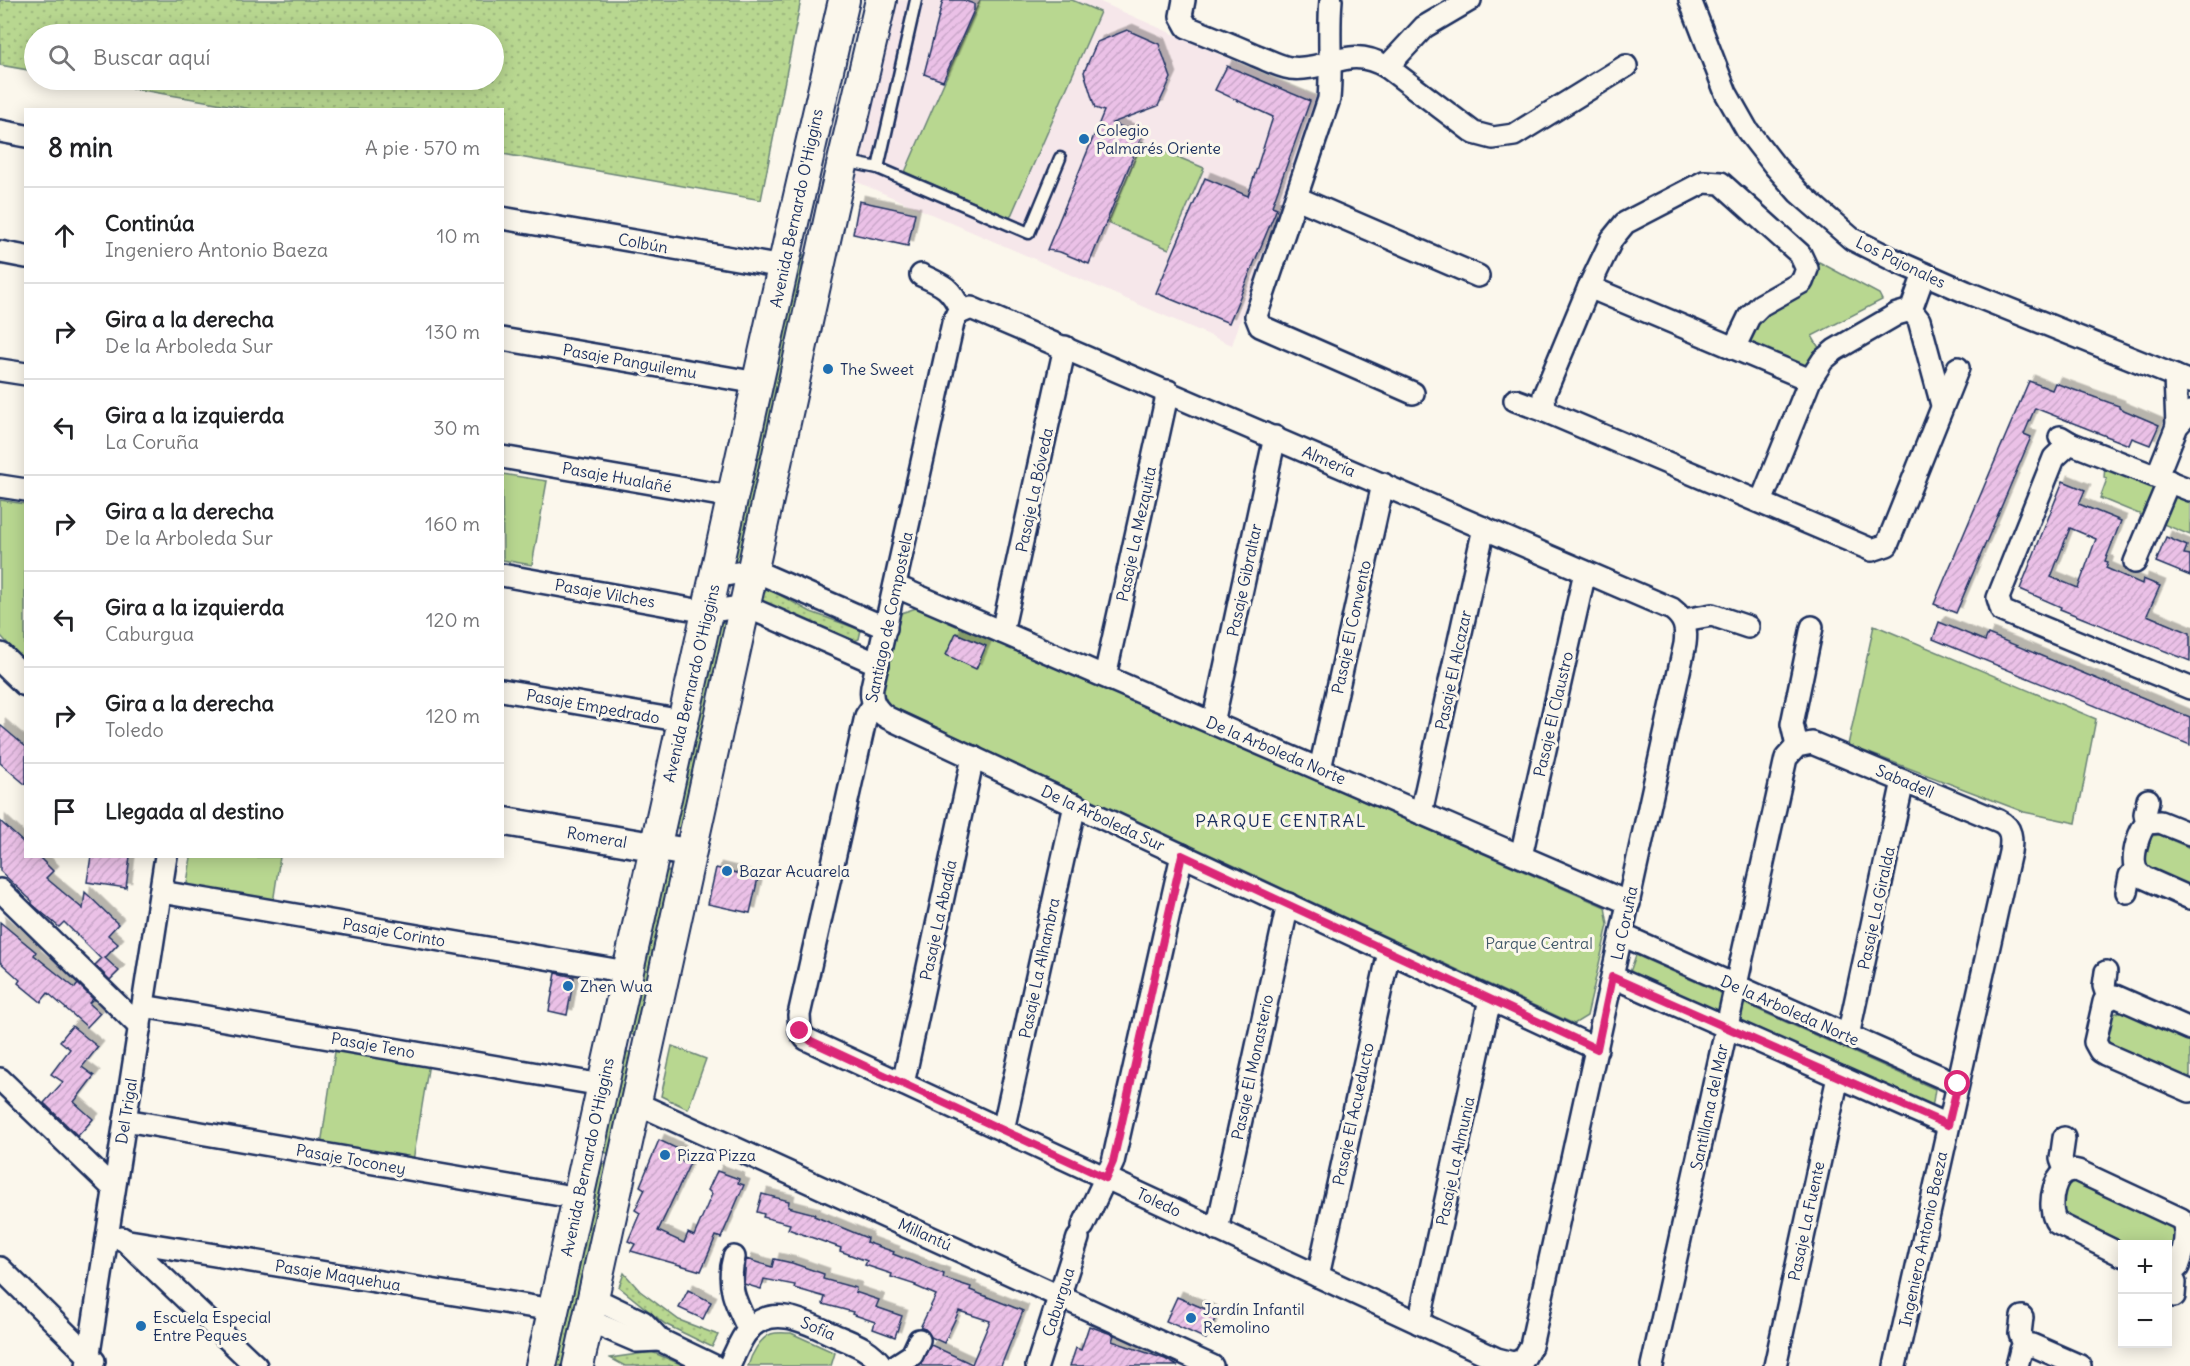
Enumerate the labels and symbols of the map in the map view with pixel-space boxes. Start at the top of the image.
street label: Avenida Bernardo O'Higgins [765,107,827,309]
place label: Colegio Palmarés Oriente [1096,120,1221,158]
marker: Colegio Palmarés Oriente [1077,132,1091,146]
street label: Colbún [616,229,670,257]
street label: Los Pajonales [1853,232,1949,292]
street label: Pasaje Panguilemu [561,339,699,383]
place label: The Sweet [840,359,915,379]
marker: The Sweet [821,362,835,376]
street label: Pasaje La Bóveda [1011,426,1057,554]
street label: Almería [1299,441,1359,481]
street label: Pasaje Hualañé [560,457,674,497]
street label: Pasaje La Mezquita [1112,465,1160,603]
street label: Pasaje Gibraltar [1222,521,1266,638]
street label: Santiago de Compostela [861,530,917,704]
street label: Pasaje El Convento [1327,558,1375,696]
street label: Pasaje Vilches [553,574,657,612]
street label: Avenida Bernardo O'Higgins [658,582,724,784]
street label: Pasaje El Alcazar [1431,608,1476,732]
street label: Pasaje El Claustro [1529,649,1577,779]
street label: Pasaje Empedrado [525,684,661,728]
street label: De la Arboleda Norte [1203,712,1349,788]
street label: Sabadell [1873,760,1937,802]
street label: De la Arboleda Sur [1038,781,1168,856]
district label: PARQUE CENTRAL [1195,809,1367,832]
street label: Romeral [565,822,629,852]
street label: Pasaje La Giralda [1853,845,1899,971]
street label: Pasaje La Abadía [915,858,961,982]
place label: Bazar Acuarela [739,861,850,881]
marker: Bazar Acuarela [720,864,734,878]
street label: La Coruña [1606,884,1642,962]
street label: Pasaje La Alhambra [1014,896,1064,1040]
street label: Pasaje Corinto [341,913,447,951]
park label: Parque Central [1485,933,1593,953]
street label: De la Arboleda Norte [1718,970,1862,1050]
place label: Zhen Wua [580,976,653,996]
marker: Zhen Wua [561,979,575,993]
street label: Pasaje El Monasterio [1227,993,1277,1141]
route end [786,1017,812,1043]
street label: Pasaje Teno [329,1028,417,1062]
street label: Pasaje El Acueducto [1328,1041,1378,1187]
street label: Santillana del Mar [1686,1042,1732,1172]
street label: Avenida Bernardo O'Higgins [556,1056,618,1258]
route start [1944,1070,1970,1096]
street label: Del Trigal [111,1077,141,1145]
street label: Pasaje La Almunia [1432,1095,1478,1227]
street label: Pasaje Toconey [295,1140,407,1178]
place label: Pizza Pizza [677,1145,756,1165]
marker: Pizza Pizza [658,1148,672,1162]
street label: Ingeniero Antonio Baeza [1895,1150,1951,1328]
street label: Pasaje La Fuente [1784,1159,1828,1283]
street label: Toledo [1134,1183,1184,1221]
street label: Millantú [895,1213,955,1255]
street label: Pasaje Maquehua [274,1255,402,1295]
street label: Caburgua [1037,1265,1079,1339]
place label: Jardín Infantil Remolino [1203,1299,1305,1337]
place label: Escuela Especial Entre Peques [153,1307,271,1345]
marker: Jardín Infantil Remolino [1184,1311,1198,1325]
street label: Sofía [798,1312,838,1344]
marker: Escuela Especial Entre Peques [134,1319,148,1333]

